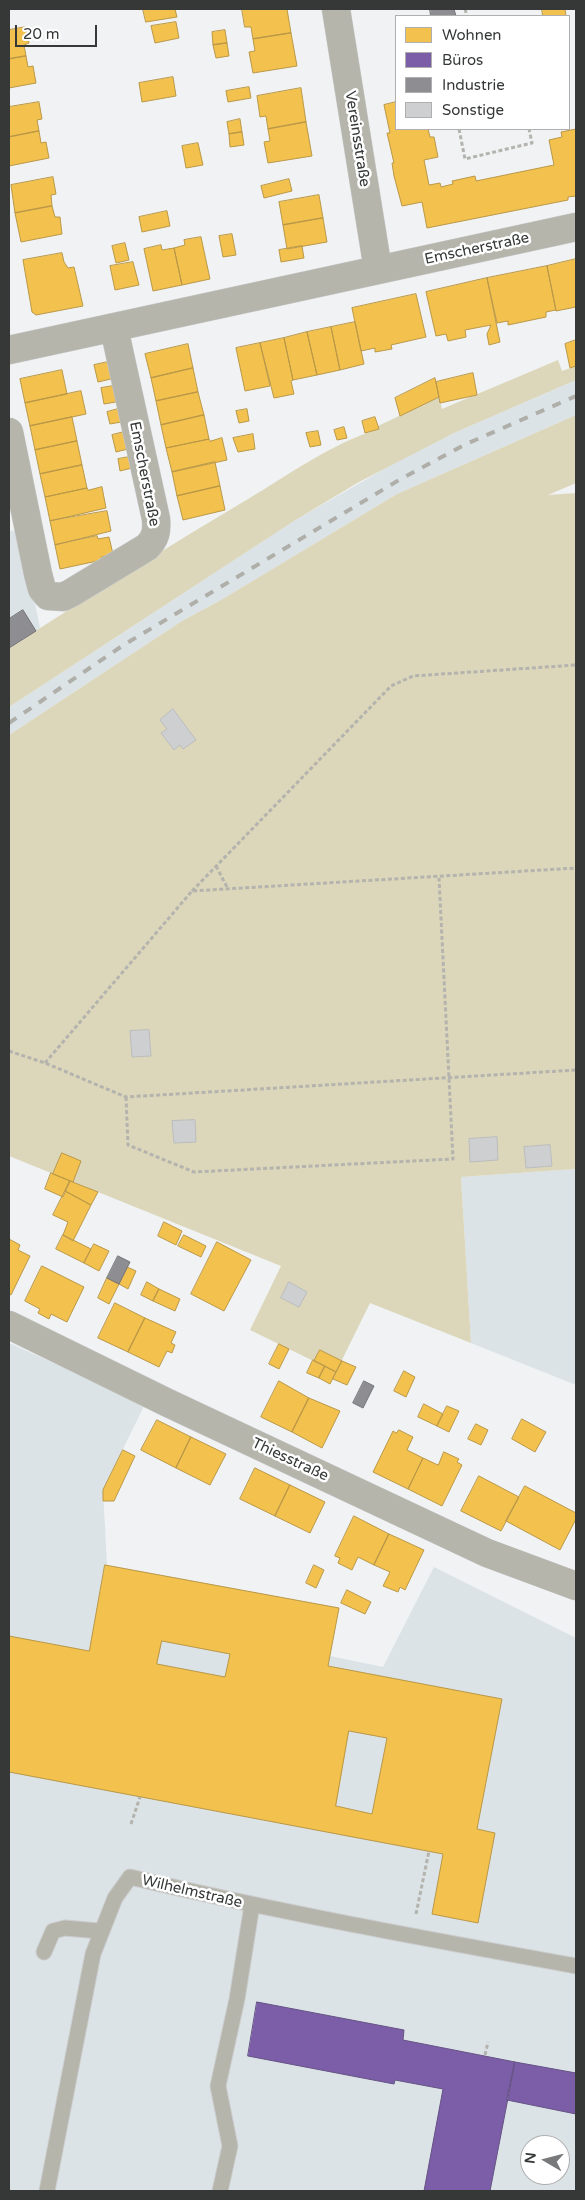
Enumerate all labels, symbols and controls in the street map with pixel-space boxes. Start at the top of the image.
scale bar [18,15,100,47]
legend [395,15,570,130]
text: 20 m [23,25,60,43]
text: Wohnen [442,26,502,44]
text: Büros [442,51,483,69]
text: Industrie [442,76,505,94]
street label: Vereinsstraße [341,90,373,188]
text: Sonstige [442,101,504,119]
street label: Emscherstraße [423,229,531,269]
street label: Emscherstraße [125,420,163,528]
street label: Thiesstraße [249,1434,331,1486]
street label: Wilhelmstraße [140,1872,244,1912]
north arrow [520,2135,570,2185]
text: N [521,2151,540,2165]

